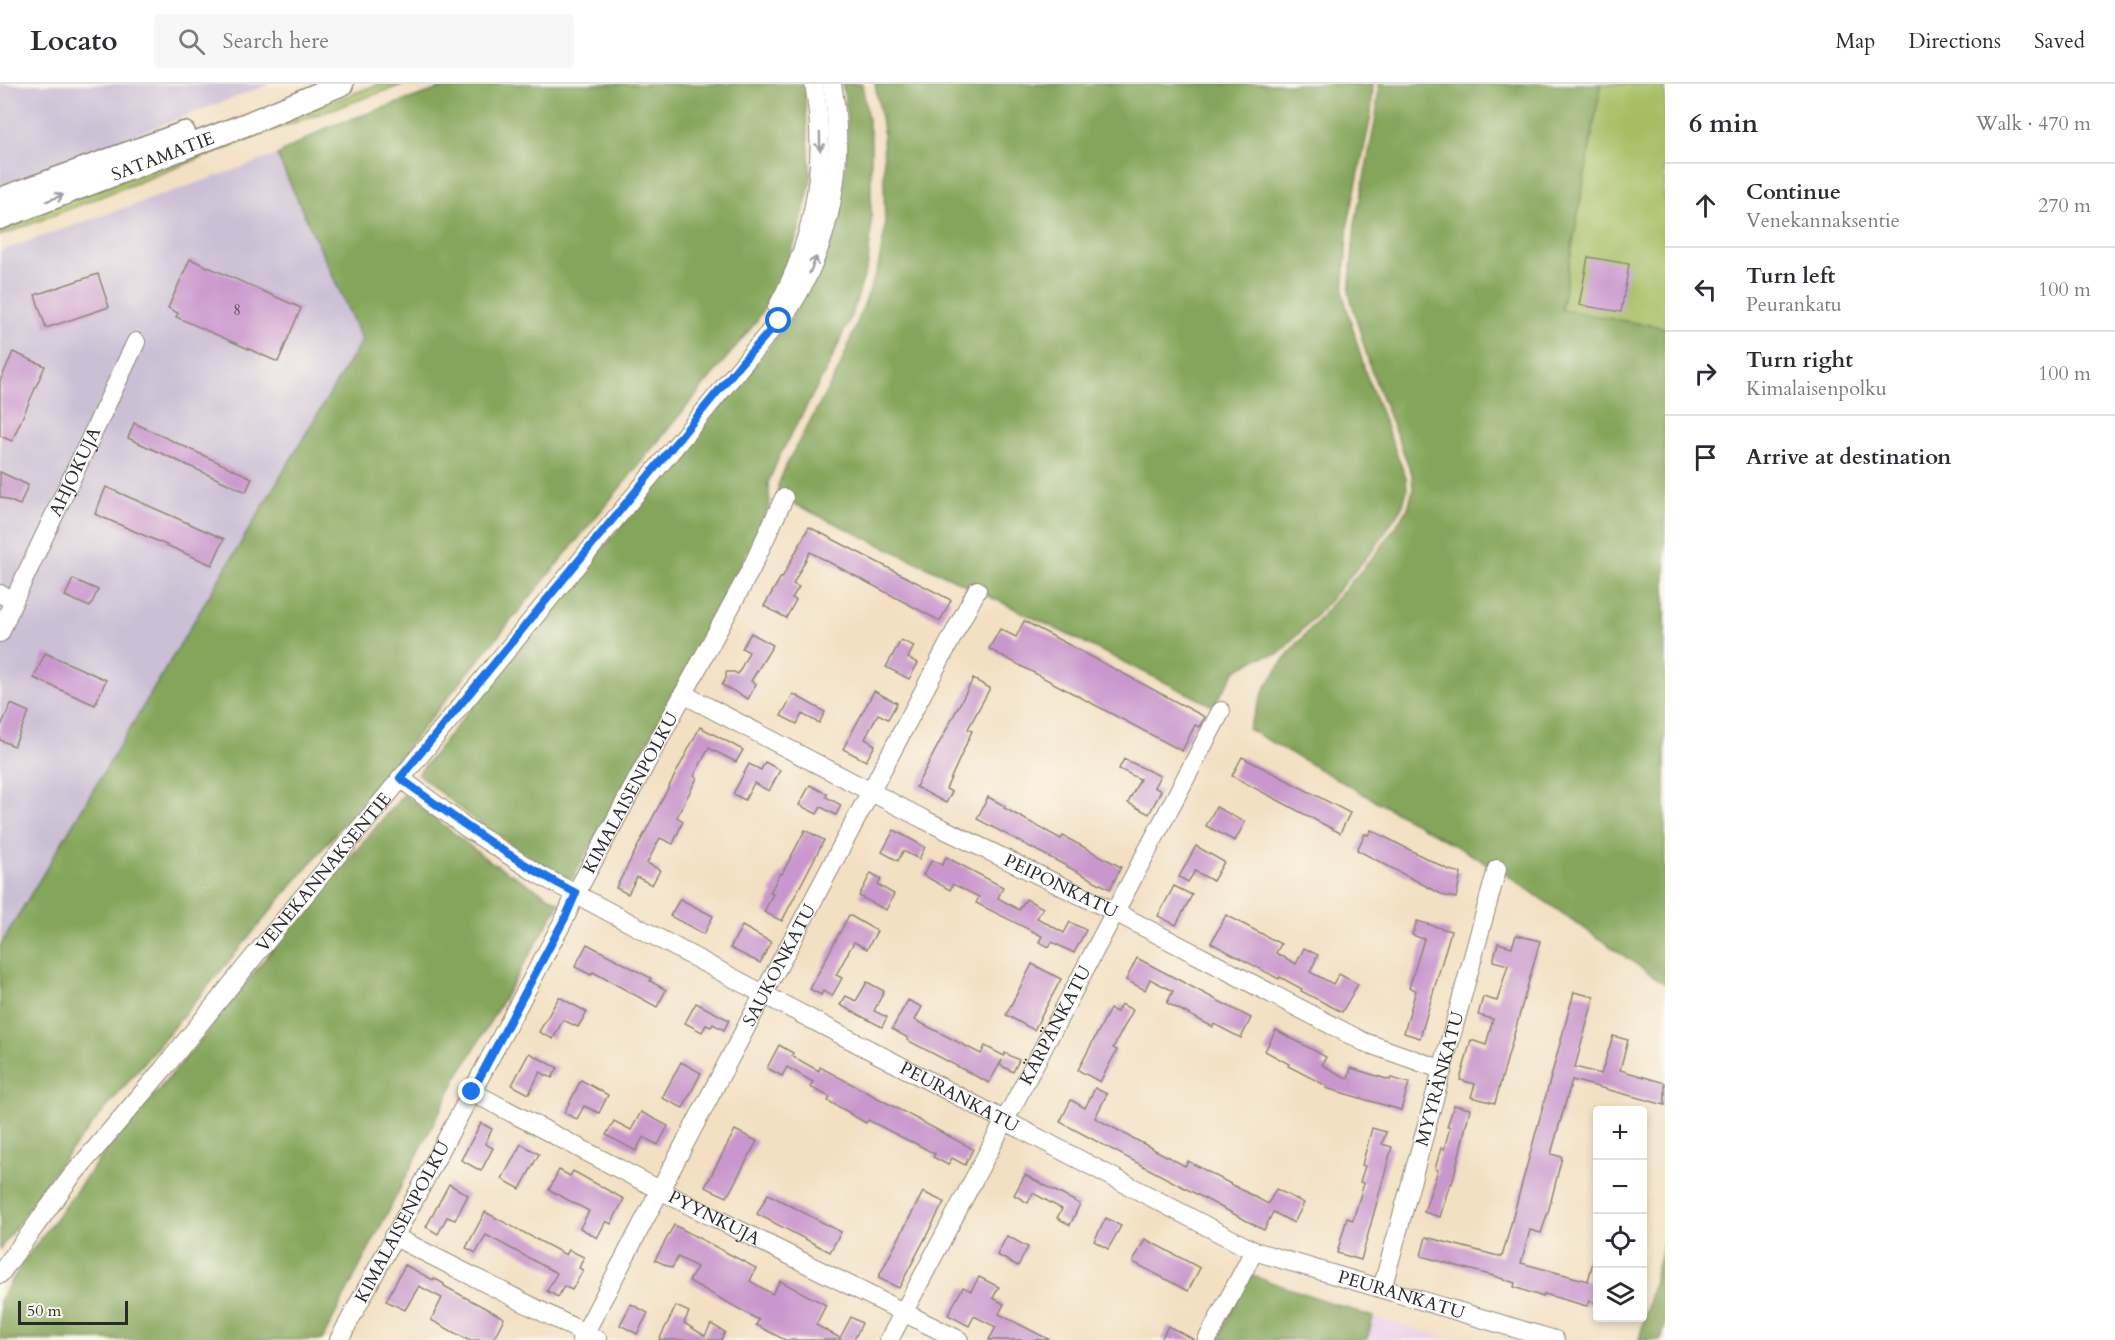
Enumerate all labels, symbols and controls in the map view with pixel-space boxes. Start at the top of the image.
search box [154,14,574,68]
text: Locato [30,22,118,60]
icon: search [175,25,208,58]
text: Search here [223,26,329,56]
text: Map [1835,27,1875,56]
text: Directions [1908,27,2001,56]
text: Saved [2034,27,2085,56]
text: 6 min [1689,106,1758,141]
text: Walk · 470 m [1976,110,2091,137]
street label: SATAMATIE [108,126,218,187]
one-way arrow [814,132,826,152]
text: Continue [1746,177,1841,207]
icon: ahead [1689,189,1722,222]
one-way arrow [45,191,64,202]
text: 270 m [2038,192,2091,219]
text: Venekannaksentie [1746,207,1900,234]
one-way arrow [808,256,819,274]
text: Turn left [1746,261,1835,291]
icon: left [1689,273,1722,306]
text: 100 m [2038,276,2091,303]
text: Peurankatu [1746,291,1842,318]
house number: 8 [233,300,241,320]
route start [765,307,791,333]
text: Turn right [1746,345,1853,375]
icon: right [1689,357,1722,390]
text: 100 m [2038,360,2091,387]
text: Kimalaisenpolku [1746,375,1887,402]
street label: AHJOKUJA [43,423,107,521]
icon: arrive [1689,441,1722,474]
text: Arrive at destination [1746,442,1951,472]
street label: KIMALAISENPOLKU [577,708,684,878]
street label: VENEKANNAKSENTIE [251,788,397,958]
street label: PEIPONKATU [1000,848,1122,925]
street label: SAUKONKATU [737,899,822,1031]
street label: KÄRPÄNKATU [1014,961,1098,1089]
street label: MYYRÄNKATU [1410,1008,1470,1149]
street label: PEURANKATU [895,1056,1023,1139]
route end [458,1078,484,1104]
map controls [1593,1106,1647,1322]
button: + [1593,1106,1647,1160]
street label: KIMALAISENPOLKU [349,1137,456,1307]
button: − [1593,1160,1647,1214]
street label: PYYNKUJA [664,1185,765,1252]
button: locate [1593,1214,1647,1268]
street label: PEURANKATU [1335,1264,1468,1326]
button: layers [1593,1268,1647,1322]
scale bar [18,1298,128,1326]
text: 50 m [27,1300,61,1322]

